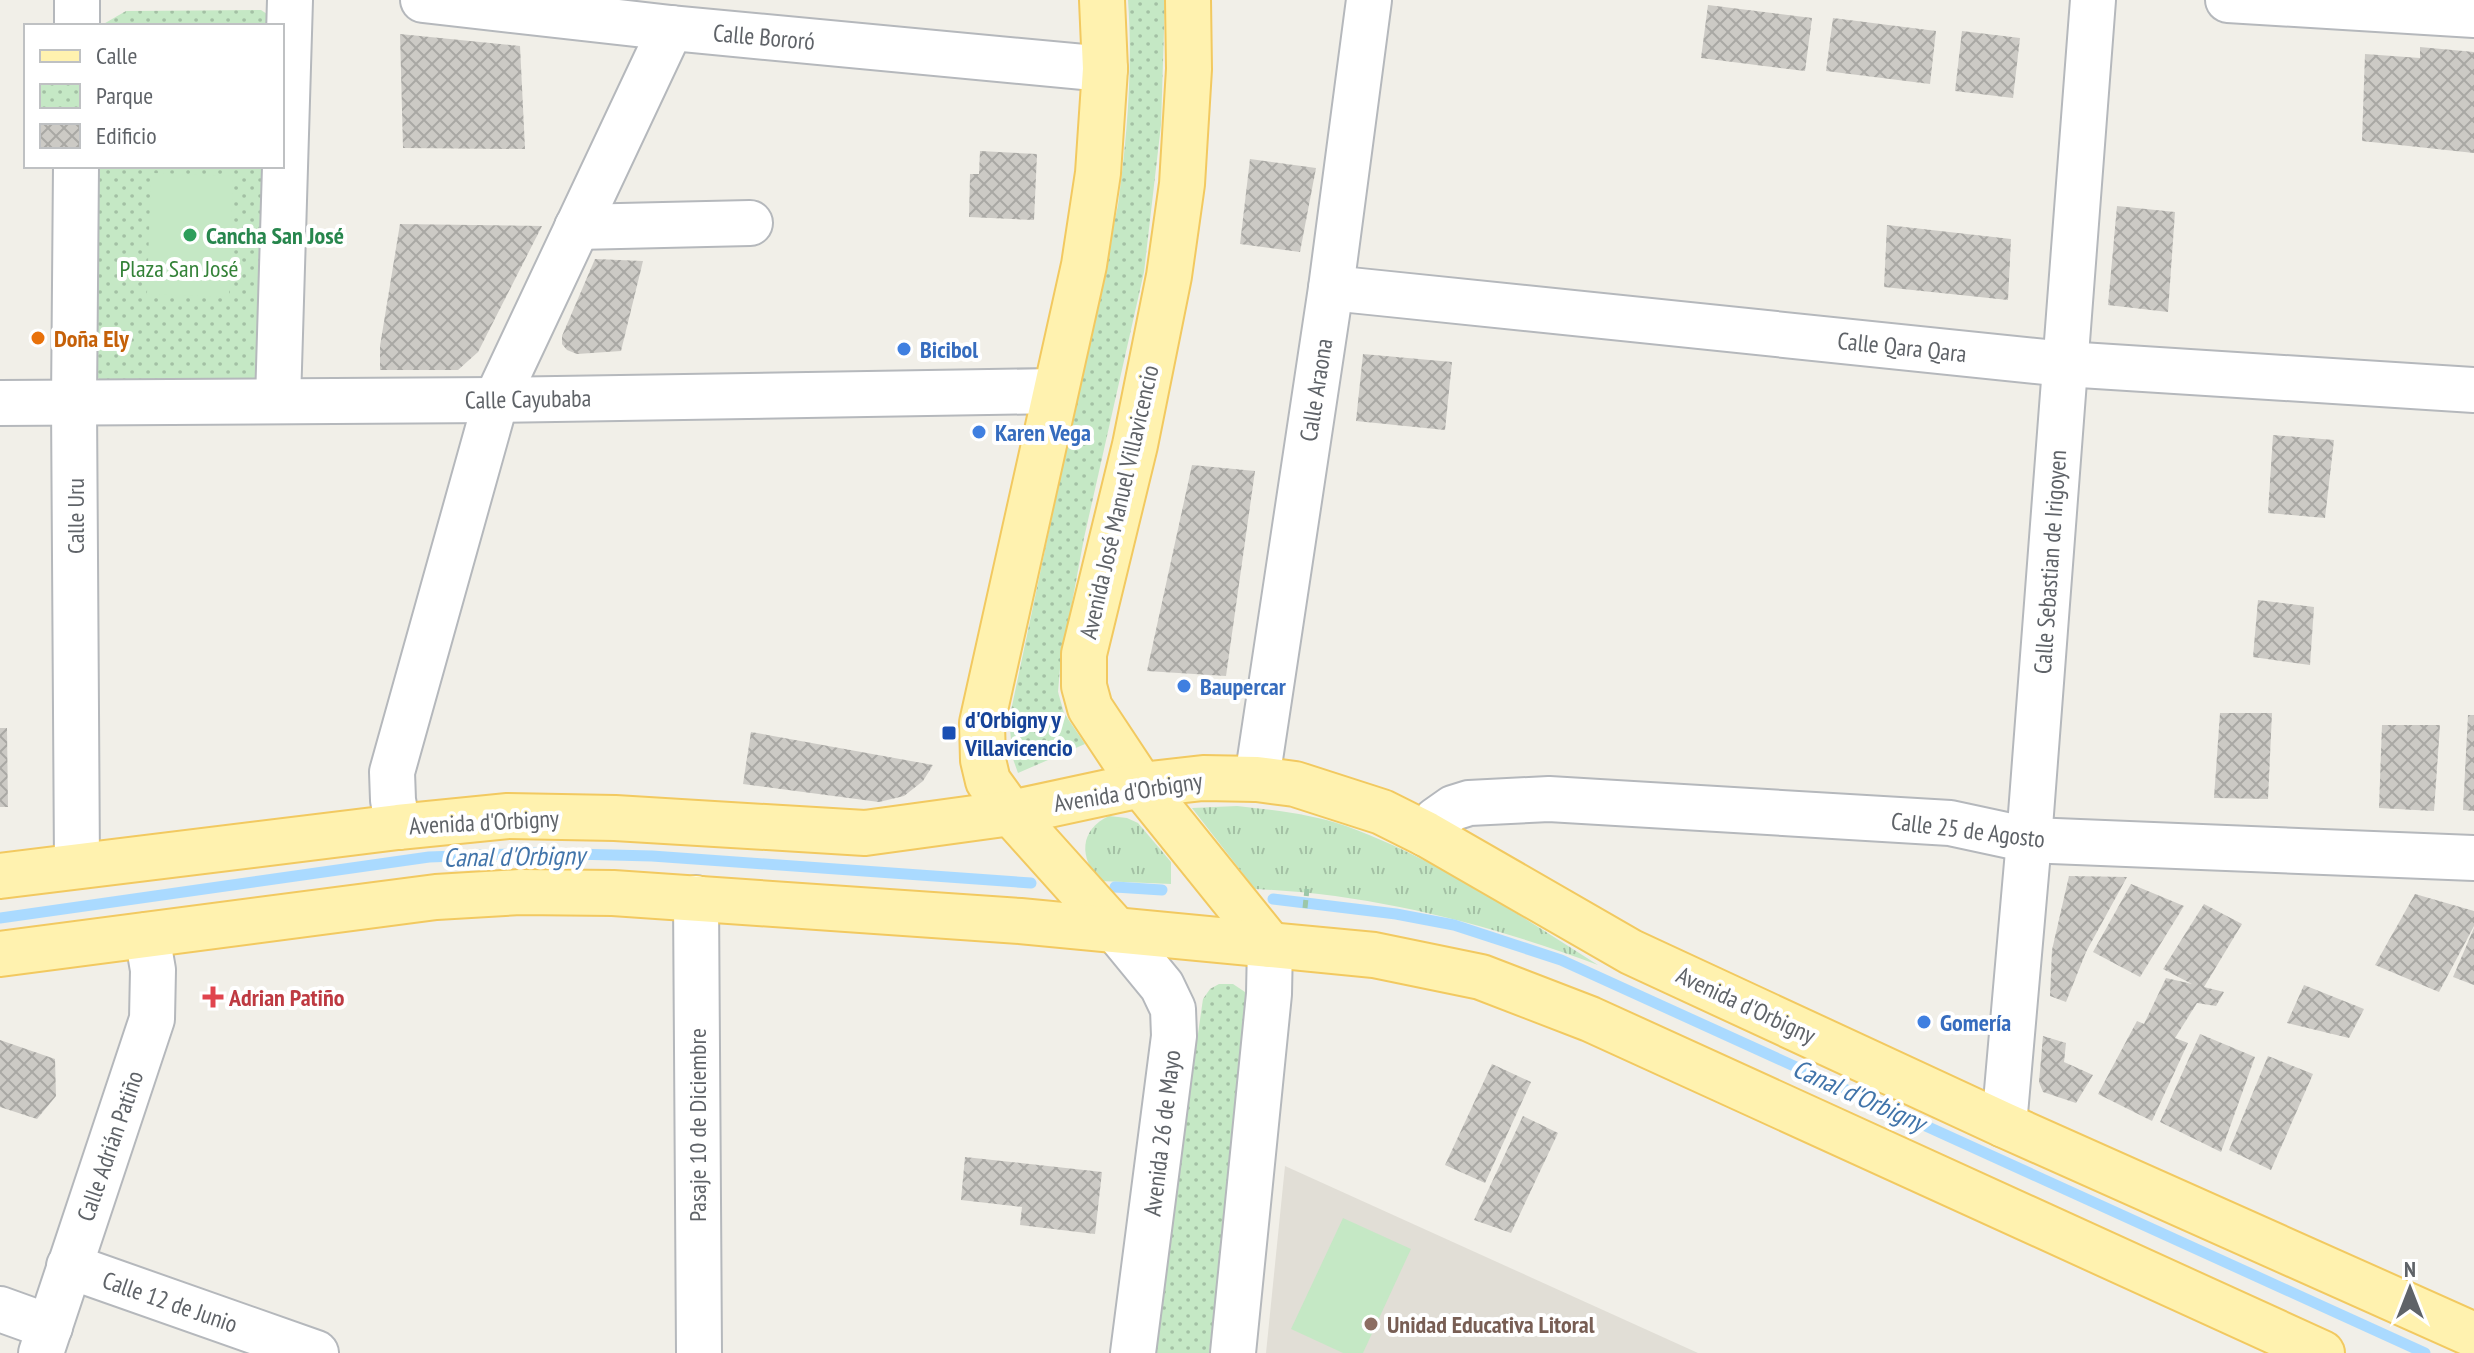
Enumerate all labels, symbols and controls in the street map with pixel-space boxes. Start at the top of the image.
street label: Calle Bororó [712,17,816,57]
legend [24,24,284,168]
text: Calle [96,40,137,71]
text: Parque [96,80,153,111]
text: Edificio [96,120,157,151]
place label: Cancha San José [206,220,344,251]
marker: Cancha San José [181,226,199,244]
park label: Plaza San José [119,253,239,284]
place label: Doña Ely [54,323,129,354]
street label: Calle Qara Qara [1836,325,1968,369]
marker: Doña Ely [29,329,47,347]
place label: Bicibol [920,334,978,365]
street label: Calle Araona [1293,336,1339,444]
marker: Bicibol [895,340,913,358]
street label: Avenida José Manuel Villavicencio [1072,362,1166,642]
street label: Calle Cayubaba [465,382,591,416]
place label: Karen Vega [995,417,1091,448]
marker: Karen Vega [970,423,988,441]
street label: Calle Sebastian de Irigoyen [2027,449,2073,675]
street label: Calle Uru [60,478,91,554]
place label: Baupercar [1200,671,1287,702]
marker: Baupercar [1175,677,1193,695]
place label: d'Orbigny y Villavicencio [964,704,1073,763]
marker: d'Orbigny y Villavicencio [940,724,958,742]
street label: Avenida d'Orbigny [1052,765,1204,819]
street label: Avenida d'Orbigny [408,803,560,841]
street label: Calle 25 de Agosto [1889,805,2047,855]
water label: Canal d'Orbigny [443,838,588,874]
street label: Avenida d'Orbigny [1672,959,1820,1051]
place label: Adrian Patiño [228,982,345,1013]
marker: Adrian Patiño [204,988,222,1006]
place label: Gomería [1940,1007,2011,1038]
marker: Gomería [1915,1013,1933,1031]
street label: Pasaje 10 de Diciembre [682,1028,713,1222]
street label: Avenida 26 de Mayo [1136,1048,1188,1218]
water label: Canal d'Orbigny [1788,1051,1933,1140]
street label: Calle Adrián Patiño [70,1067,150,1225]
north arrow [2370,1249,2450,1329]
text: N [2404,1255,2416,1283]
street label: Calle 12 de Junio [98,1264,242,1340]
place label: Unidad Educativa Litoral [1387,1309,1595,1340]
marker: Unidad Educativa Litoral [1362,1315,1380,1333]

